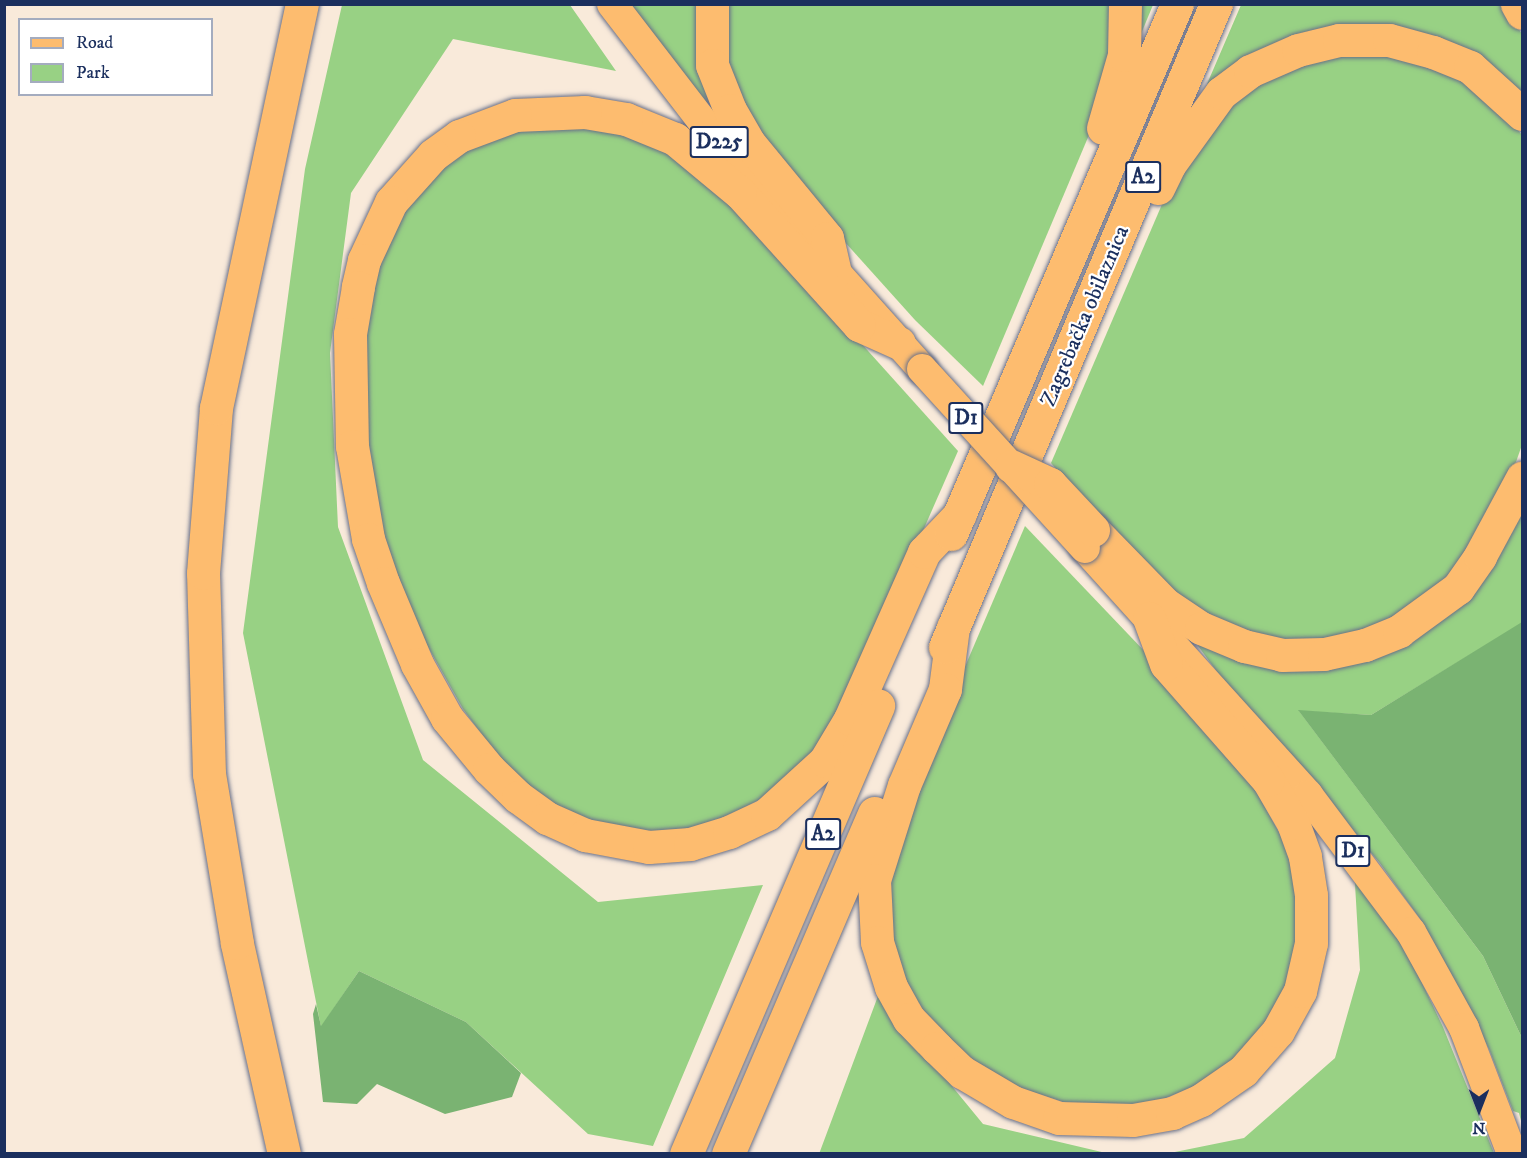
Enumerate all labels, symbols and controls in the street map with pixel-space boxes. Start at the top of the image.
legend [18,18,213,96]
text: Road [76,32,113,54]
text: Park [76,62,110,84]
road number: D225 [689,124,749,160]
road number: A2 [1125,159,1161,195]
street label: Zagrebačka obilaznica [1035,222,1135,410]
road number: D1 [948,400,984,436]
road number: A2 [805,816,841,852]
road number: D1 [1335,833,1371,869]
north arrow [1449,1080,1509,1140]
text: N [1472,1118,1486,1138]

